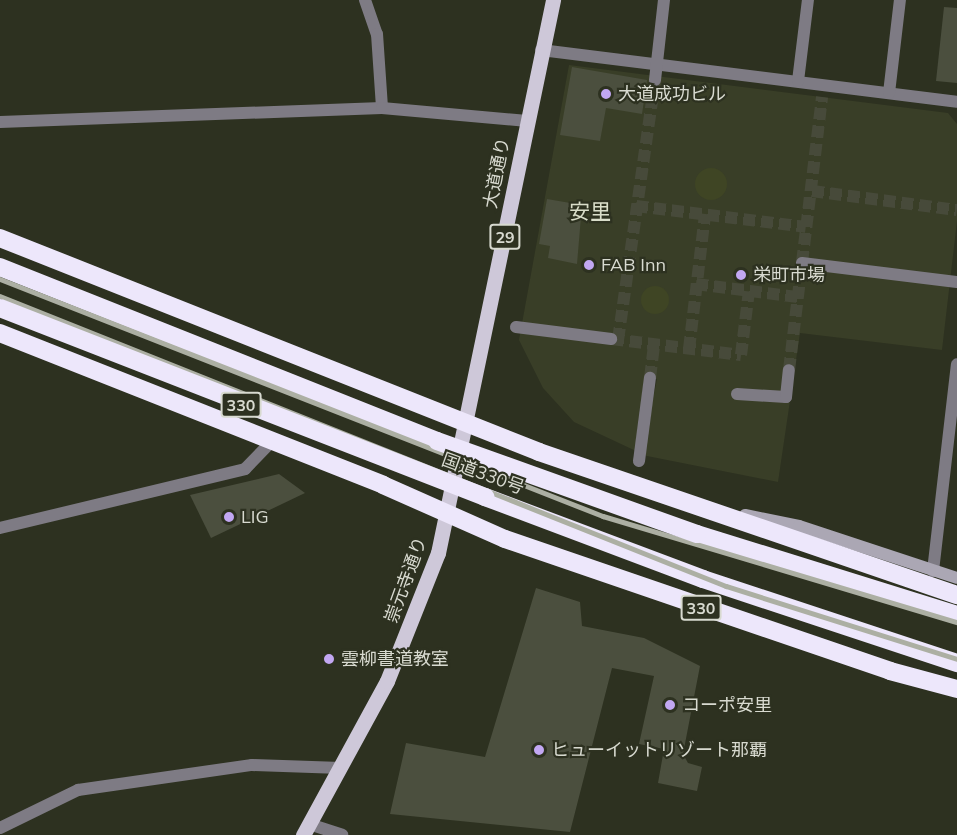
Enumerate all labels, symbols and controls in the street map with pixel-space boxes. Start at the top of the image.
place label: 大道成功ビル [618,83,726,105]
marker: 大道成功ビル [599,87,613,101]
street label: 大道通り [480,136,514,210]
district label: 安里 [569,198,611,224]
road number: 29 [488,224,522,250]
place label: FAB Inn [601,254,666,276]
marker: FAB Inn [582,258,596,272]
place label: 栄町市場 [753,264,825,286]
marker: 栄町市場 [734,268,748,282]
road number: 330 [220,392,262,418]
street label: 国道330号 [439,449,527,499]
place label: LIG [241,506,269,528]
marker: LIG [222,510,236,524]
street label: 崇元寺通り [380,534,432,626]
road number: 330 [680,595,722,621]
place label: 雲柳書道教室 [341,648,449,670]
marker: 雲柳書道教室 [322,652,336,666]
place label: コーポ安里 [682,694,772,716]
marker: コーポ安里 [663,698,677,712]
place label: ヒューイットリゾート那覇 [551,739,767,761]
marker: ヒューイットリゾート那覇 [532,743,546,757]

